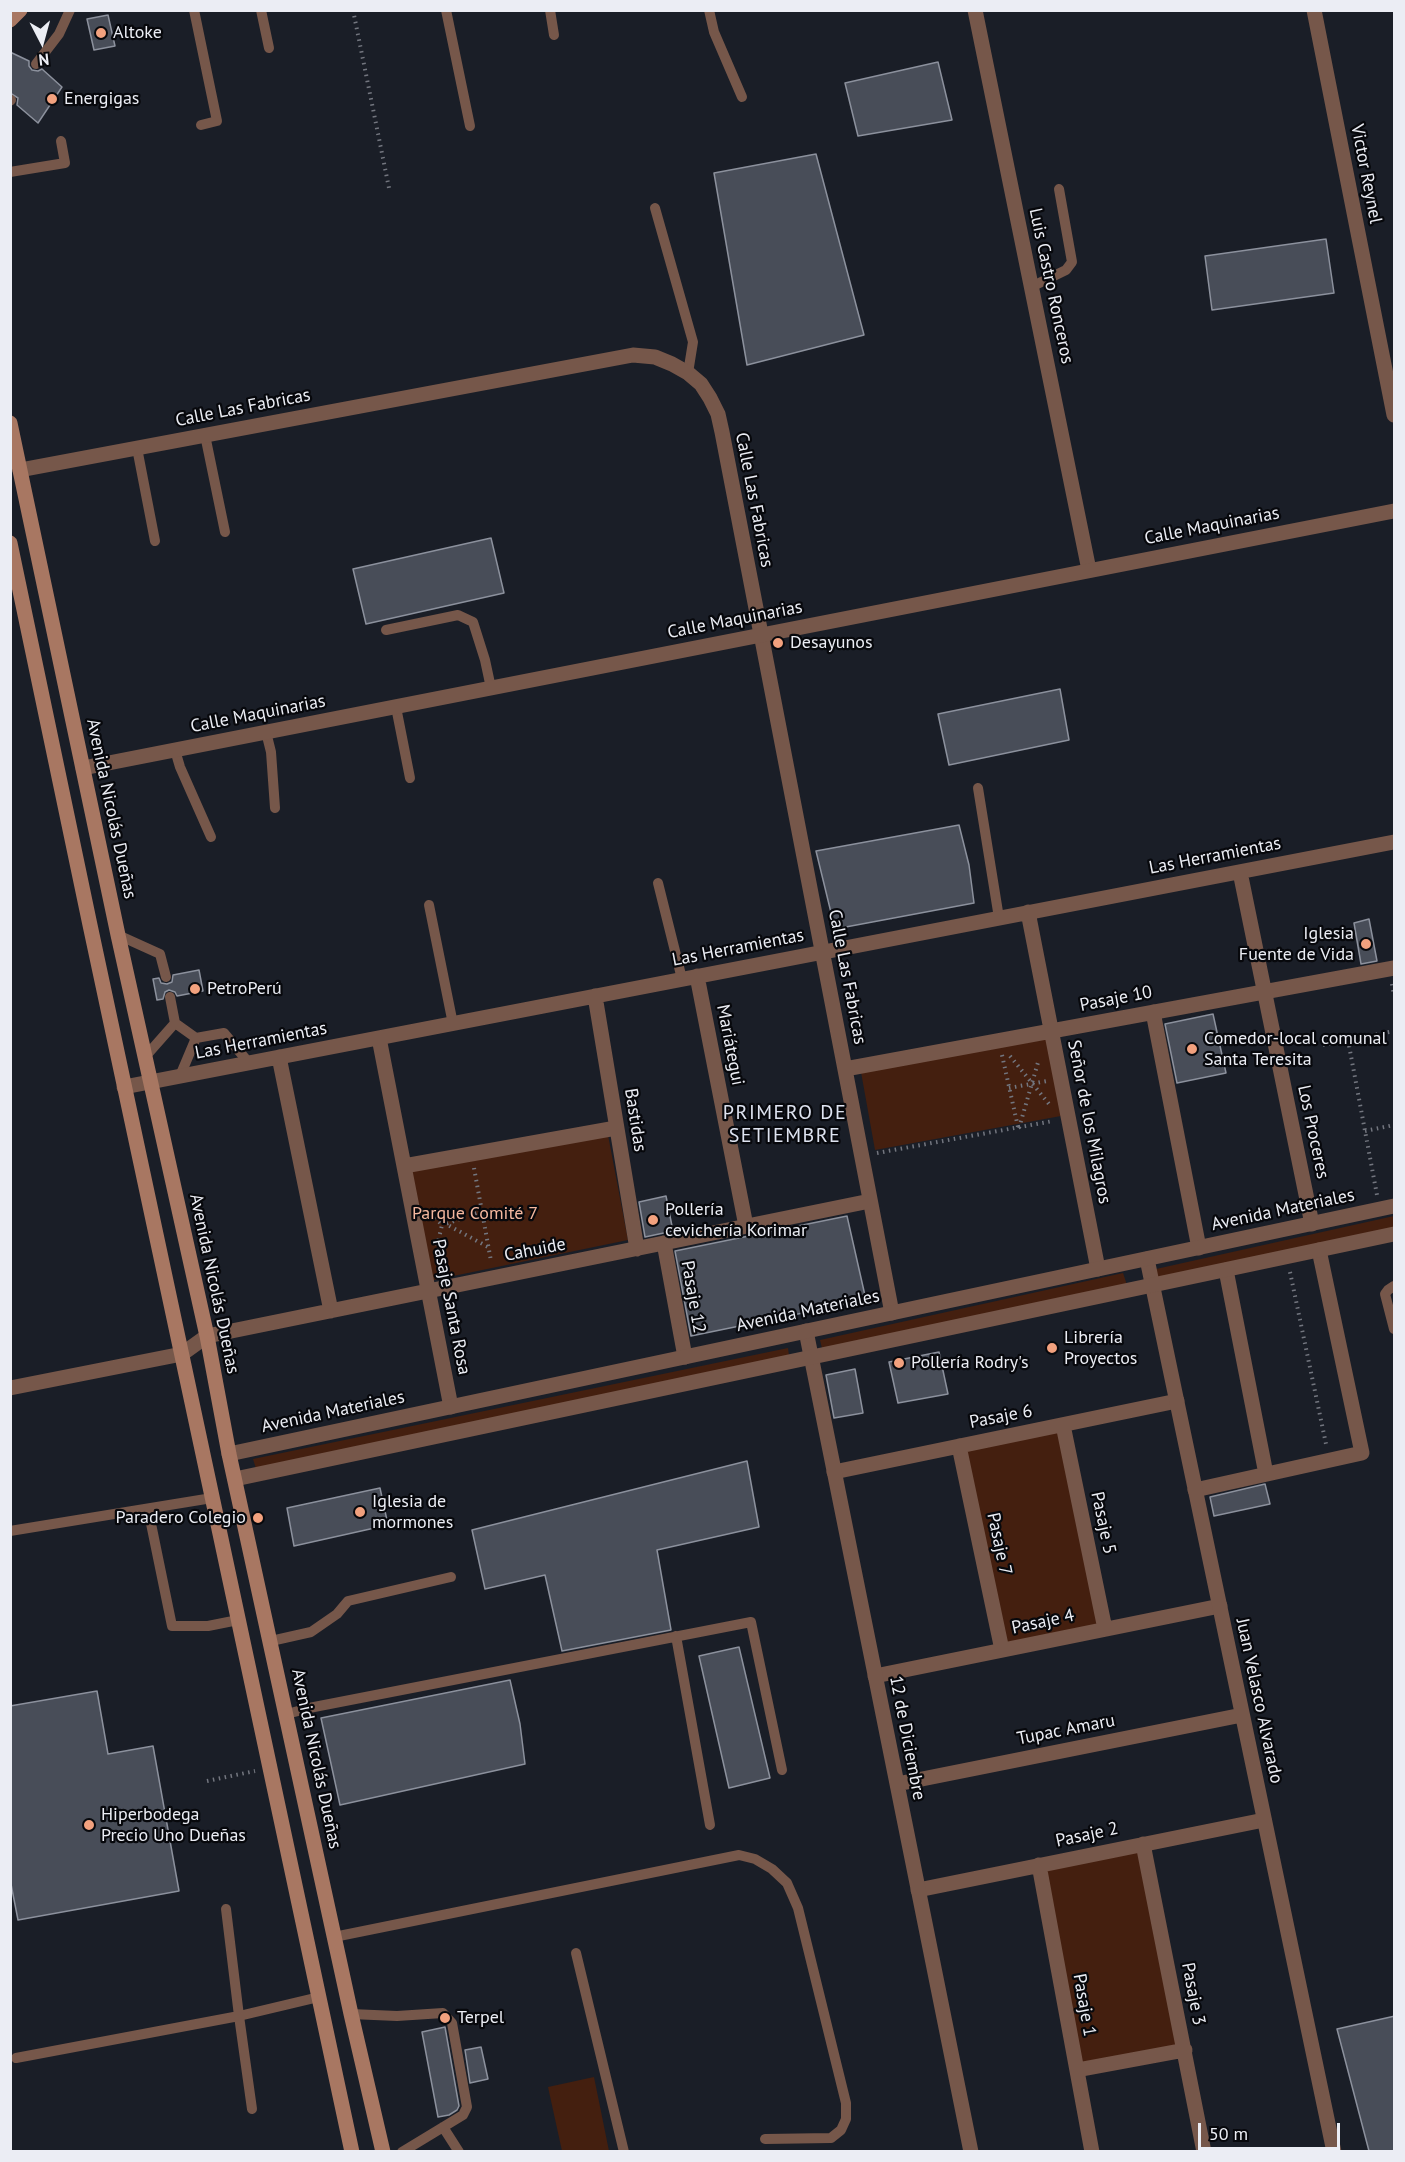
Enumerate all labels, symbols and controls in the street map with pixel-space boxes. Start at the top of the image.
north arrow [12,12,72,72]
place label: Altoke [113,22,162,44]
marker: Altoke [94,26,108,40]
text: N [38,49,50,70]
place label: Energigas [64,88,139,110]
marker: Energigas [45,92,59,106]
street label: Victor Reynel [1346,122,1386,226]
street label: Luis Castro Ronceros [1024,206,1078,366]
street label: Calle Las Fabricas [174,384,312,432]
street label: Calle Las Fabricas [730,431,778,569]
street label: Calle Maquinarias [1143,502,1281,550]
street label: Calle Maquinarias [666,596,804,644]
place label: Desayunos [790,632,873,654]
marker: Desayunos [771,636,785,650]
street label: Calle Maquinarias [189,690,327,738]
street label: Avenida Nicolás Dueñas [81,717,141,901]
street label: Las Herramientas [1147,833,1283,879]
street label: Calle Las Fabricas [823,908,871,1046]
place label: Iglesia Fuente de Vida [1239,923,1354,966]
street label: Las Herramientas [670,925,806,971]
marker: Iglesia Fuente de Vida [1359,937,1373,951]
place label: PetroPerú [207,978,282,1000]
street label: Pasaje 10 [1078,981,1154,1017]
marker: PetroPerú [188,982,202,996]
street label: Mariátegui [712,1003,748,1087]
street label: Las Herramientas [193,1018,329,1064]
place label: Comedor-local comunal Santa Teresita [1204,1028,1387,1070]
street label: Señor de los Milagros [1063,1038,1115,1206]
marker: Comedor-local comunal Santa Teresita [1185,1042,1199,1056]
street label: Los Proceres [1293,1083,1333,1181]
street label: Bastidas [619,1087,651,1153]
district label: PRIMERO DE SETIEMBRE [723,1101,847,1148]
street label: Avenida Materiales [1210,1184,1356,1236]
street label: Avenida Nicolás Dueñas [184,1192,244,1376]
place label: Pollería cevichería Korimar [665,1199,807,1242]
park label: Parque Comité 7 [412,1203,538,1225]
marker: Pollería cevichería Korimar [646,1213,660,1227]
street label: Cahuide [502,1233,568,1267]
street label: Pasaje Santa Rosa [427,1237,475,1377]
street label: Pasaje 12 [676,1259,710,1335]
street label: Avenida Materiales [735,1285,881,1337]
place label: Librería Proyectos [1064,1327,1137,1370]
marker: Librería Proyectos [1045,1341,1059,1355]
place label: Pollería Rodry's [911,1352,1028,1374]
marker: Pollería Rodry's [892,1356,906,1370]
street label: Avenida Materiales [260,1386,406,1438]
street label: Pasaje 6 [968,1400,1034,1434]
street label: Pasaje 5 [1086,1490,1120,1556]
place label: Iglesia de mormones [372,1491,453,1534]
marker: Iglesia de mormones [353,1505,367,1519]
place label: Paradero Colegio [116,1507,246,1529]
marker: Paradero Colegio [251,1511,265,1525]
street label: Pasaje 7 [982,1511,1016,1577]
street label: Pasaje 4 [1010,1605,1076,1639]
street label: Juan Velasco Alvarado [1231,1616,1287,1786]
street label: Avenida Nicolás Dueñas [286,1667,346,1851]
street label: 12 de Diciembre [884,1674,930,1802]
street label: Tupac Amaru [1015,1710,1117,1750]
place label: Hiperbodega Precio Uno Dueñas [101,1804,246,1846]
marker: Hiperbodega Precio Uno Dueñas [82,1818,96,1832]
street label: Pasaje 2 [1054,1818,1120,1852]
street label: Pasaje 3 [1176,1961,1210,2027]
street label: Pasaje 1 [1068,1972,1100,2038]
place label: Terpel [457,2007,504,2029]
marker: Terpel [438,2011,452,2025]
scale bar [1201,2111,1344,2149]
text: 50 m [1209,2122,1248,2145]

